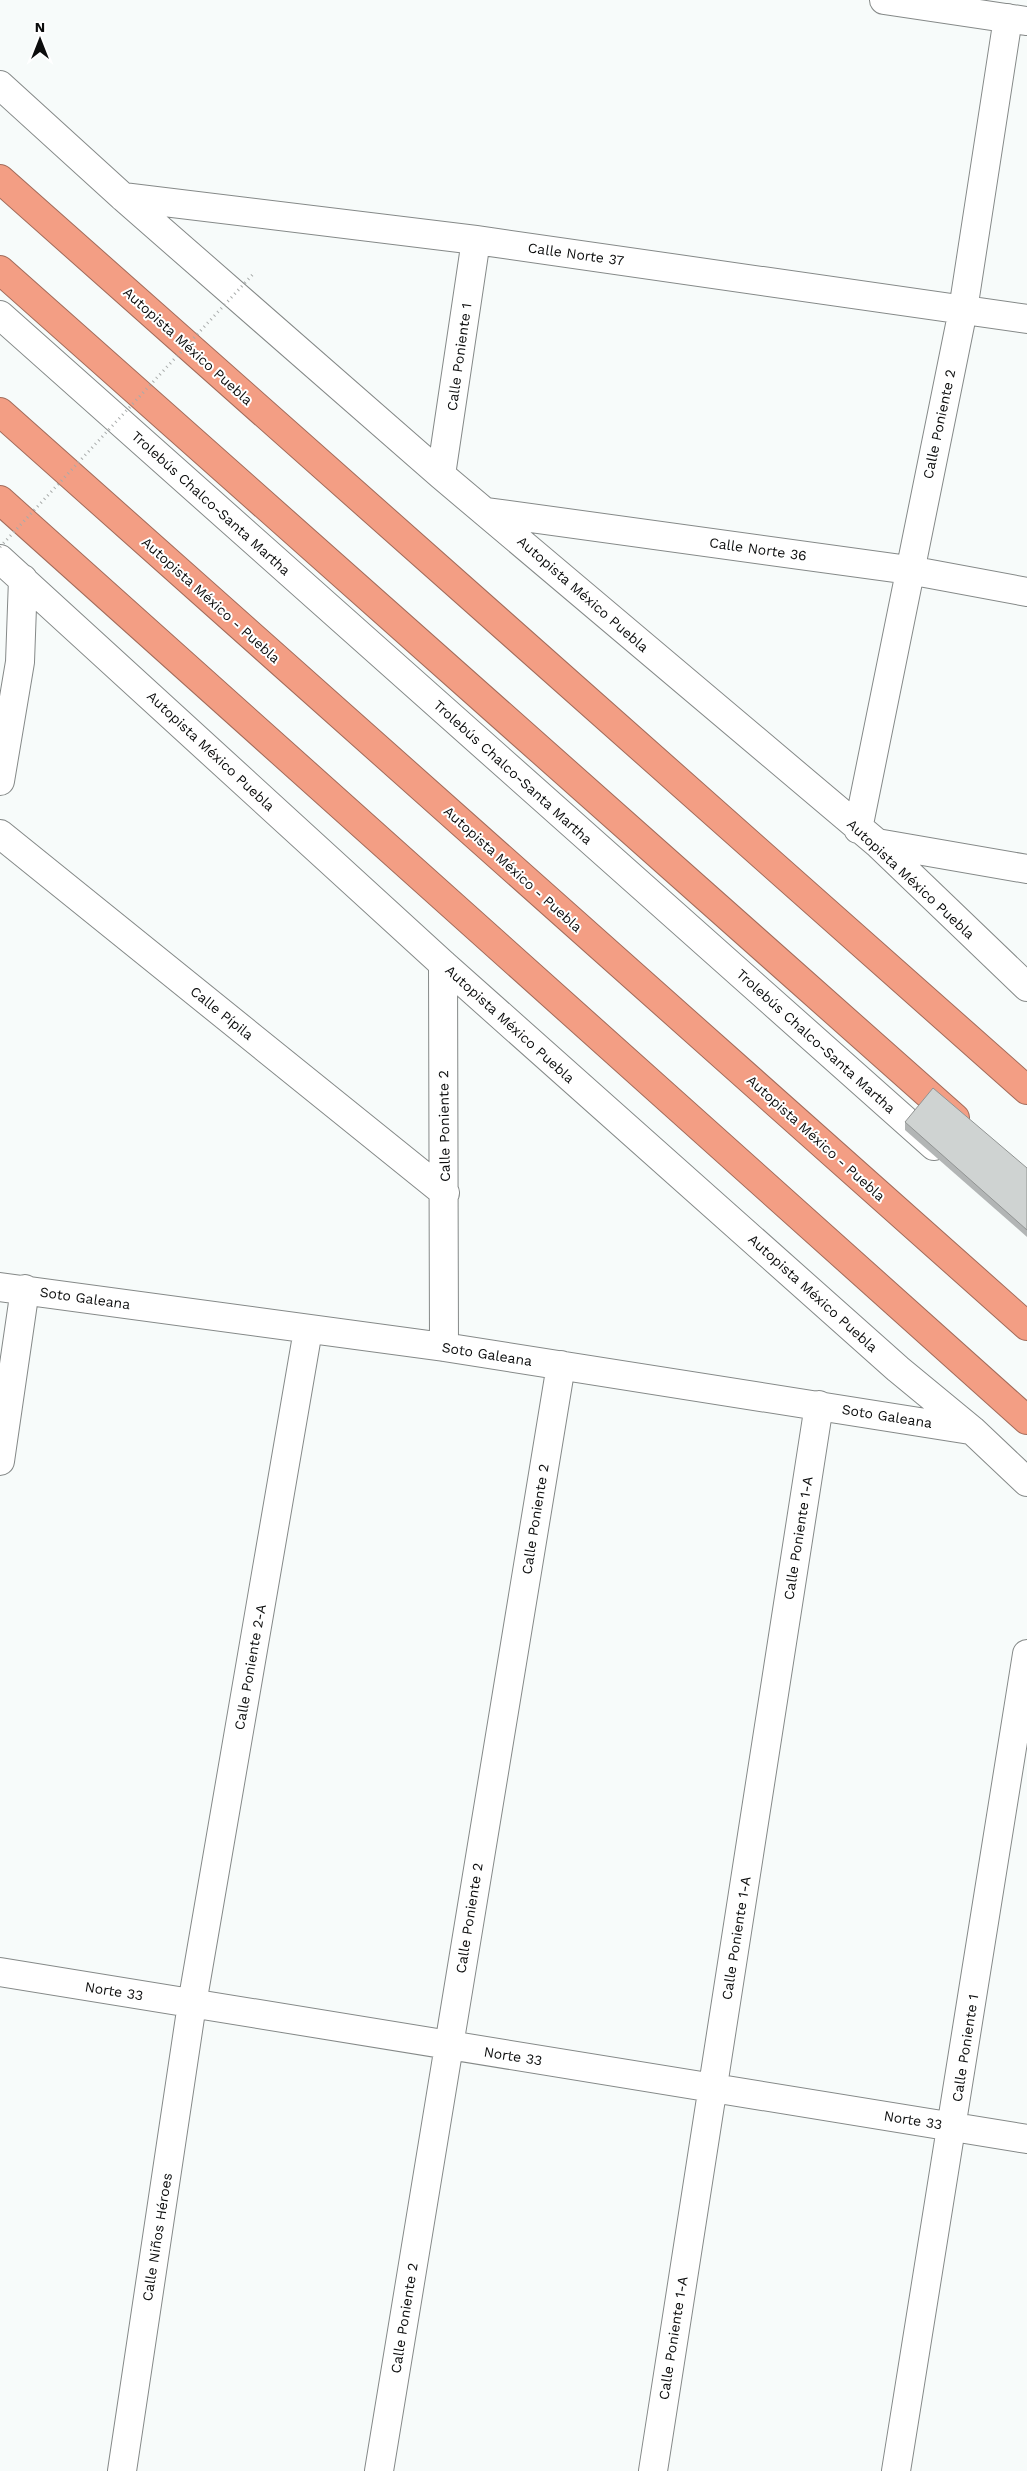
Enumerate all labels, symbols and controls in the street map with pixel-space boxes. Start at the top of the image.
north arrow [15,15,65,65]
text: N [35,19,45,35]
street label: Calle Norte 37 [527,239,625,269]
street label: Autopista México Puebla [120,284,256,408]
street label: Calle Poniente 1 [444,302,474,412]
street label: Calle Poniente 2 [920,368,958,480]
street label: Trolebús Chalco-Santa Martha [128,427,294,579]
street label: Autopista México Puebla [514,533,652,655]
street label: Autopista México - Puebla [139,534,283,666]
street label: Calle Norte 36 [708,534,808,564]
street label: Autopista México Puebla [144,688,278,814]
street label: Trolebús Chalco-Santa Martha [430,696,596,848]
street label: Autopista México - Puebla [441,803,585,935]
street label: Autopista México Puebla [844,816,978,942]
street label: Autopista México Puebla [442,962,578,1086]
street label: Trolebús Chalco-Santa Martha [733,965,899,1117]
street label: Calle Pípila [187,983,257,1043]
street label: Calle Poniente 2 [435,1070,453,1182]
street label: Autopista México - Puebla [744,1072,888,1204]
street label: Autopista México Puebla [745,1231,881,1355]
street label: Soto Galeana [39,1284,131,1312]
street label: Soto Galeana [441,1339,533,1369]
street label: Soto Galeana [841,1401,933,1431]
street label: Calle Poniente 2 [518,1463,552,1575]
street label: Calle Poniente 1-A [780,1475,816,1601]
street label: Calle Poniente 2-A [231,1603,269,1731]
street label: Calle Poniente 2 [452,1862,486,1974]
street label: Calle Poniente 1-A [718,1875,754,2001]
street label: Norte 33 [84,1978,144,2004]
street label: Calle Poniente 1 [949,1993,981,2103]
street label: Norte 33 [483,2043,543,2069]
street label: Norte 33 [883,2107,943,2133]
street label: Calle Niños Héroes [139,2172,175,2302]
street label: Calle Poniente 2 [387,2262,421,2374]
street label: Calle Poniente 1-A [655,2275,691,2401]

